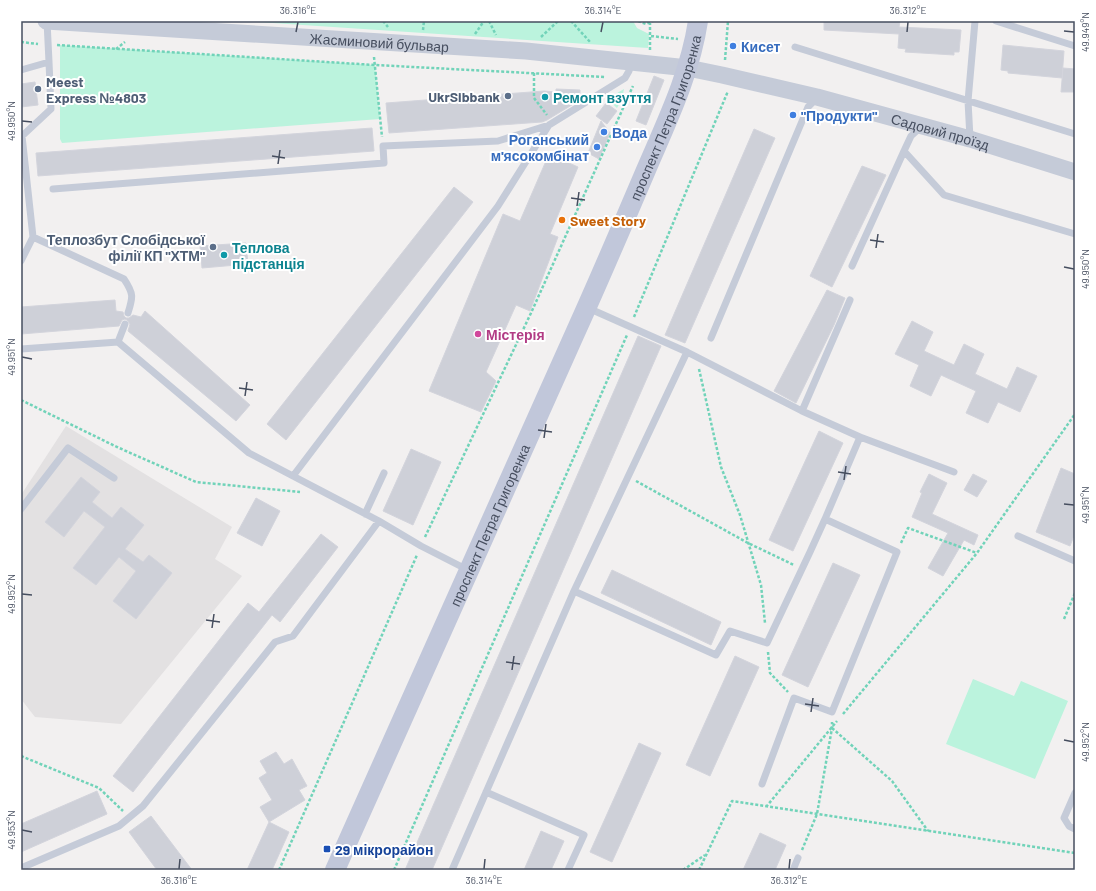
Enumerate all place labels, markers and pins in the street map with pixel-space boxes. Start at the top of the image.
place label: Кисет [741,38,781,55]
marker: Кисет [728,41,738,51]
place label: Meest Express №4803 [46,73,146,106]
marker: Meest Express №4803 [33,84,43,94]
place label: UkrSibbank [428,88,501,105]
place label: Ремонт взуття [553,89,651,106]
marker: UkrSibbank [503,91,513,101]
marker: Ремонт взуття [540,92,550,102]
place label: "Продукти" [801,107,877,124]
marker: "Продукти" [788,110,798,120]
place label: Вода [612,124,647,141]
marker: Вода [599,127,609,137]
place label: Роганський м'ясокомбінат [491,131,589,164]
marker: Роганський м'ясокомбінат [592,142,602,152]
place label: Sweet Story [570,212,646,229]
marker: Sweet Story [557,215,567,225]
place label: Теплозбут Слобідської філії КП "ХТМ" [47,231,206,264]
place label: Теплова підстанція [232,239,305,272]
marker: Теплозбут Слобідської філії КП "ХТМ" [208,242,218,252]
marker: Теплова підстанція [219,250,229,260]
place label: Містерія [486,326,545,343]
marker: Містерія [473,329,483,339]
place label: 29 мікрорайон [335,841,433,858]
marker: 29 мікрорайон [322,844,332,854]

